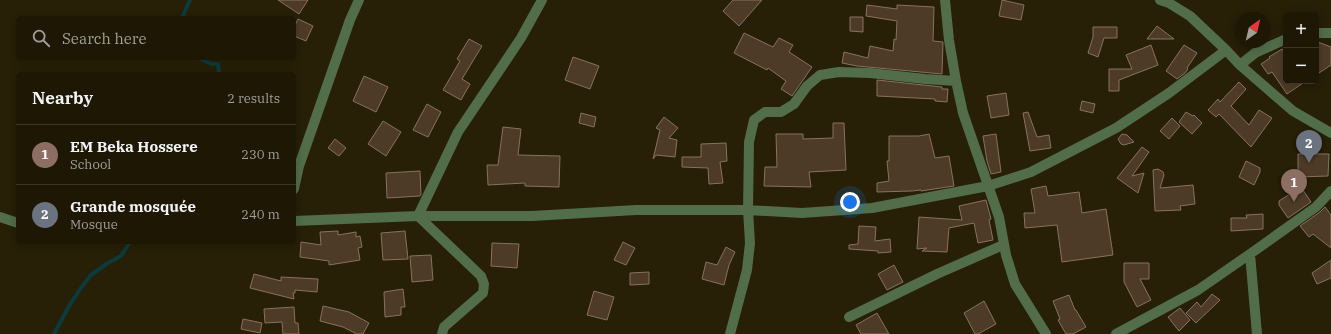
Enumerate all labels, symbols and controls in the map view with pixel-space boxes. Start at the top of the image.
north arrow [1235,12,1271,48]
map controls [1283,12,1319,84]
button: + [1283,12,1319,48]
search box [16,16,296,60]
icon: search [30,27,52,49]
text: Search here [62,29,147,48]
button: − [1283,48,1319,84]
text: Nearby [32,87,93,109]
text: 2 results [227,90,280,107]
pin: 2 [1296,130,1322,163]
text: EM Beka Hossere [70,137,198,156]
text: 1 [41,146,49,163]
text: 230 m [241,146,280,163]
text: School [70,156,111,173]
pin: 1 [1281,169,1307,202]
your location [840,192,860,212]
text: Grande mosquée [70,197,196,216]
text: 2 [41,206,49,223]
text: 240 m [241,206,280,223]
text: Mosque [70,216,118,233]

